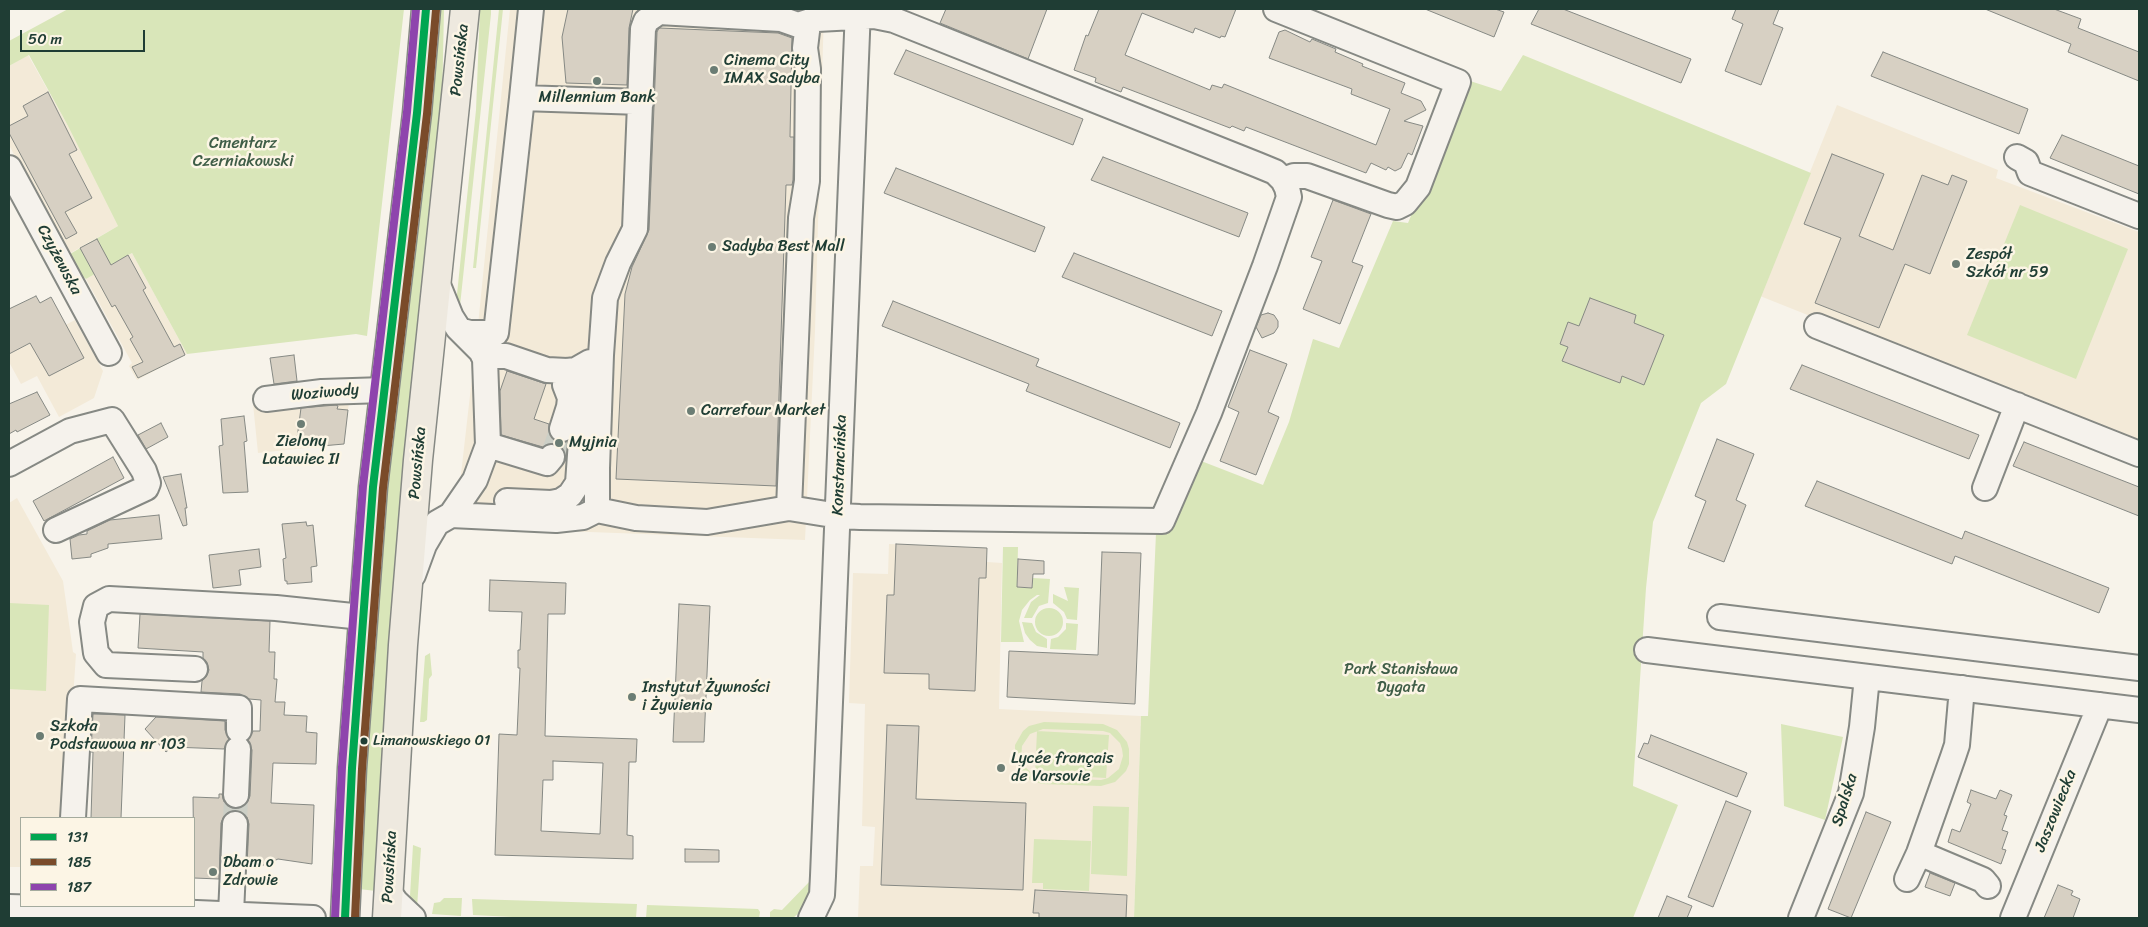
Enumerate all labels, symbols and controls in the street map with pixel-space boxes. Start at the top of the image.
scale bar [22,20,148,52]
street label: Powsińska [447,23,473,97]
text: 50 m [28,26,62,52]
place label: Cinema City IMAX Sadyba [724,51,820,89]
marker: Cinema City IMAX Sadyba [708,64,720,76]
marker: Millennium Bank [591,75,603,87]
place label: Millennium Bank [539,88,655,108]
park label: Cmentarz Czerniakowski [193,134,293,172]
street label: Czyżewska [33,222,85,298]
place label: Sadyba Best Mall [722,237,845,257]
marker: Sadyba Best Mall [706,241,718,253]
place label: Zespół Szkół nr 59 [1966,245,2049,283]
marker: Zespół Szkół nr 59 [1950,258,1962,270]
street label: Woziwody [290,380,360,406]
place label: Carrefour Market [701,401,825,421]
marker: Carrefour Market [685,405,697,417]
street label: Konstancińska [829,414,851,516]
marker: Zielony Latawiec II [295,418,307,430]
street label: Powsińska [405,426,431,500]
place label: Zielony Latawiec II [262,432,340,470]
place label: Myjnia [569,433,617,453]
marker: Myjnia [553,437,565,449]
park label: Park Stanisława Dygata [1344,660,1458,698]
place label: Instytut Żywności i Żywienia [642,678,770,716]
marker: Instytut Żywności i Żywienia [626,691,638,703]
place label: Szkoła Podstawowa nr 103 [50,717,185,755]
marker: Szkoła Podstawowa nr 103 [34,730,46,742]
place label: Limanowskiego 01 [373,732,491,750]
marker: Limanowskiego 01 [359,736,369,746]
place label: Lycée français de Varsovie [1011,749,1113,787]
marker: Lycée français de Varsovie [995,762,1007,774]
street label: Jaszowiecka [2031,767,2081,855]
street label: Spalska [1828,771,1862,829]
legend [20,817,195,907]
text: 131 [67,824,88,850]
street label: Powsińska [379,830,401,904]
text: 185 [67,849,92,875]
place label: Dbam o Zdrowie [223,853,278,891]
marker: Dbam o Zdrowie [207,866,219,878]
text: 187 [67,874,91,900]

